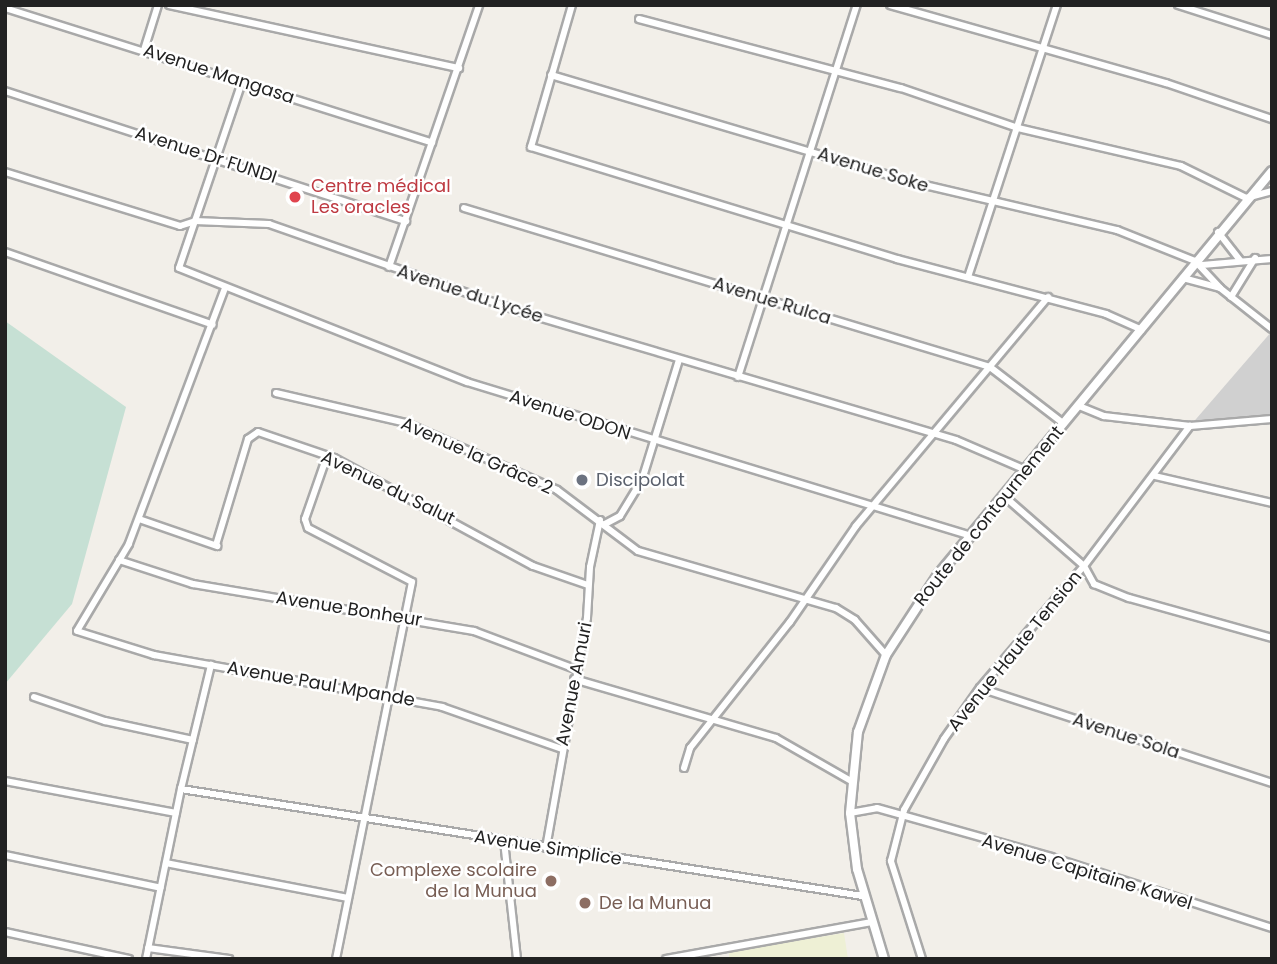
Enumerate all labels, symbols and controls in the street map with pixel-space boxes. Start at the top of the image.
street label: Avenue Mangasa [141,39,297,109]
street label: Avenue Dr FUNDI [132,122,280,188]
street label: Avenue Soke [815,143,931,197]
place label: Centre médical Les oracles [311,176,451,218]
marker: Centre médical Les oracles [285,187,305,207]
street label: Avenue du Lycée [394,260,546,328]
street label: Avenue Rulca [710,273,834,329]
street label: Avenue ODON [507,385,633,445]
street label: Avenue la Grâce 2 [398,413,556,499]
street label: Route de contournement [910,422,1068,610]
street label: Avenue du Salut [318,446,458,530]
place label: Discipolat [596,469,685,491]
marker: Discipolat [574,472,590,488]
street label: Avenue Haute Tension [944,566,1086,736]
street label: Avenue Bonheur [275,587,423,631]
street label: Avenue Amuri [551,620,597,748]
street label: Avenue Paul Mpande [225,657,417,711]
street label: Avenue Sola [1070,709,1182,763]
street label: Avenue Simplice [473,826,623,870]
street label: Avenue Capitaine Kawel [979,830,1195,914]
place label: Complexe scolaire de la Munua [370,860,537,903]
marker: Complexe scolaire de la Munua [543,873,559,889]
place label: De la Munua [599,892,711,914]
marker: De la Munua [577,895,593,911]

